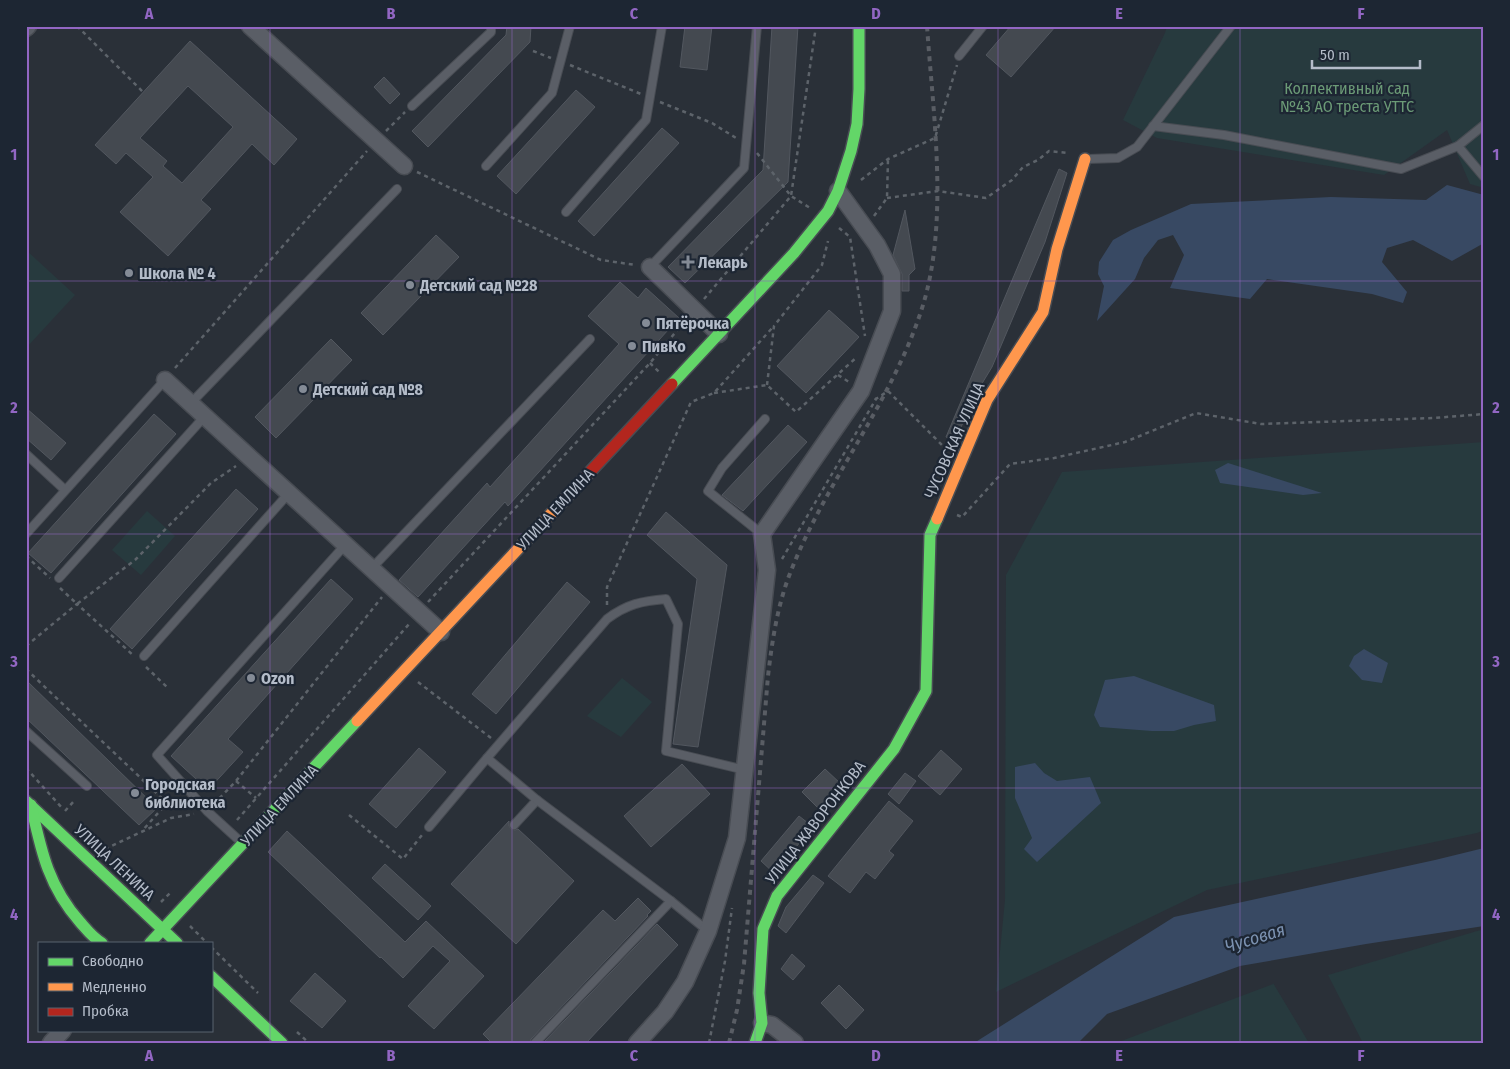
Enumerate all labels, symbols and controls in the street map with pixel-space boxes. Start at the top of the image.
text: A [144,4,154,23]
text: B [387,4,396,23]
text: C [630,4,639,23]
text: D [871,4,881,23]
text: E [1115,4,1123,23]
text: F [1357,4,1365,23]
scale bar [1312,38,1420,70]
text: 50 m [1320,46,1350,64]
park label: Коллективный сад №43 АО треста УТТС [1280,79,1414,116]
text: 1 [11,145,17,164]
text: 1 [1493,145,1499,164]
place label: Лекарь [698,253,748,272]
marker: Лекарь [682,256,694,268]
place label: Школа № 4 [139,264,216,283]
marker: Школа № 4 [123,267,135,279]
place label: Детский сад №28 [419,276,538,295]
marker: Детский сад №28 [404,279,416,291]
place label: Пятёрочка [656,314,729,333]
marker: Пятёрочка [640,317,652,329]
place label: ПивКо [642,337,686,356]
marker: ПивКо [626,340,638,352]
street label: ЧУСОВСКАЯ УЛИЦА [920,379,989,501]
place label: Детский сад №8 [312,380,424,399]
marker: Детский сад №8 [297,383,309,395]
text: 2 [9,398,18,417]
text: 2 [1491,398,1500,417]
street label: УЛИЦА ЕМЛИНА [512,464,598,555]
text: 3 [9,652,18,671]
text: 3 [1491,652,1500,671]
place label: Ozon [261,669,294,688]
marker: Ozon [245,672,257,684]
street label: УЛИЦА ЖАВОРОНКОВА [761,756,870,888]
street label: УЛИЦА ЕМЛИНА [236,760,322,851]
place label: Городская библиотека [145,775,226,812]
marker: Городская библиотека [129,787,141,799]
street label: УЛИЦА ЛЕНИНА [70,820,159,905]
text: 4 [10,905,18,924]
text: 4 [1492,905,1500,924]
water label: Чусовая [1222,918,1288,958]
legend [38,942,212,1032]
text: Свободно [82,952,144,970]
text: Медленно [82,978,147,996]
text: Пробка [82,1002,129,1020]
text: A [144,1046,154,1065]
text: B [387,1046,396,1065]
text: C [630,1046,639,1065]
text: D [871,1046,881,1065]
text: E [1115,1046,1123,1065]
text: F [1357,1046,1365,1065]

